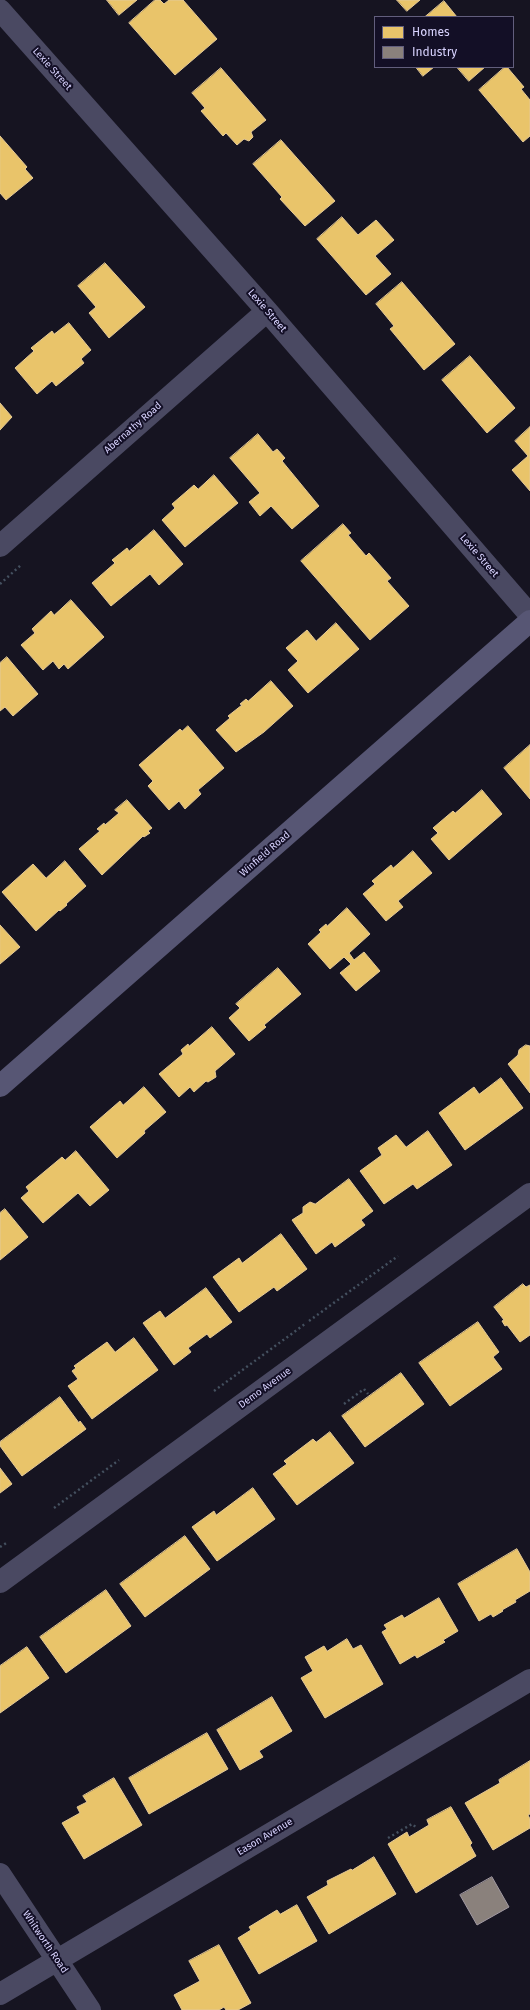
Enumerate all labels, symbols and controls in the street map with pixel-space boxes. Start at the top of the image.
legend [374,16,514,68]
text: Homes [412,25,450,39]
street label: Lexie Street [30,45,74,93]
text: Industry [412,45,457,59]
street label: Lexie Street [245,287,289,335]
street label: Abernathy Road [102,400,164,456]
street label: Lexie Street [457,532,501,580]
street label: Winfield Road [237,829,293,879]
street label: Demo Avenue [236,1365,294,1411]
street label: Eason Avenue [235,1816,295,1858]
street label: Whitworth Road [20,1909,70,1975]

